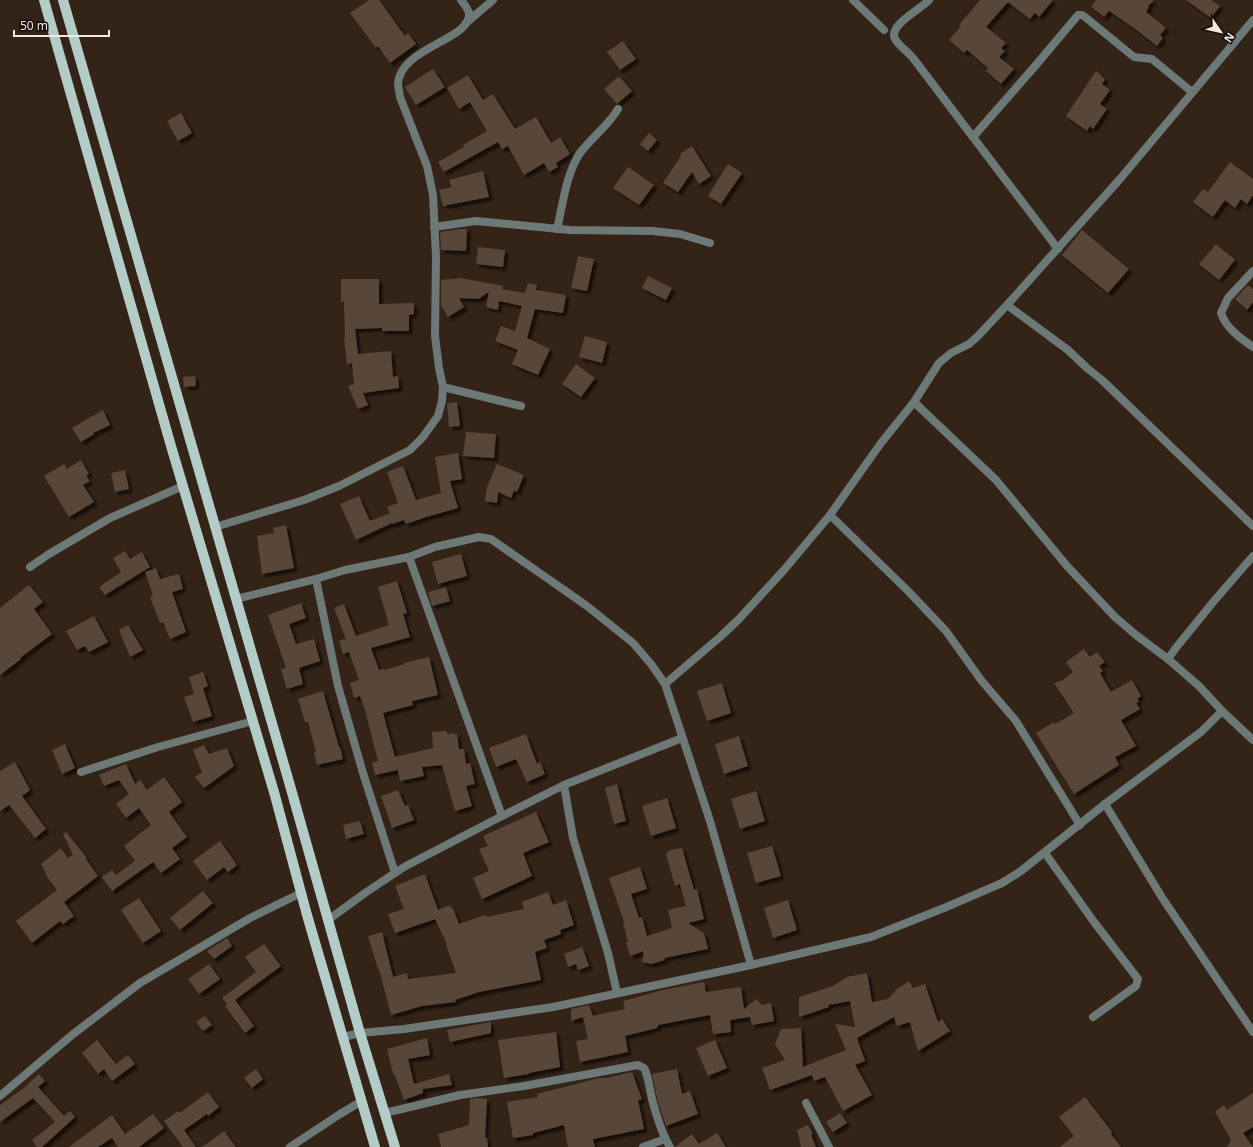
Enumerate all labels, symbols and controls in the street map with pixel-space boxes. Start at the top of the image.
scale bar [14,12,109,38]
north arrow [1201,12,1241,52]
text: 50 m [20,17,48,34]
text: N [1221,30,1238,46]

